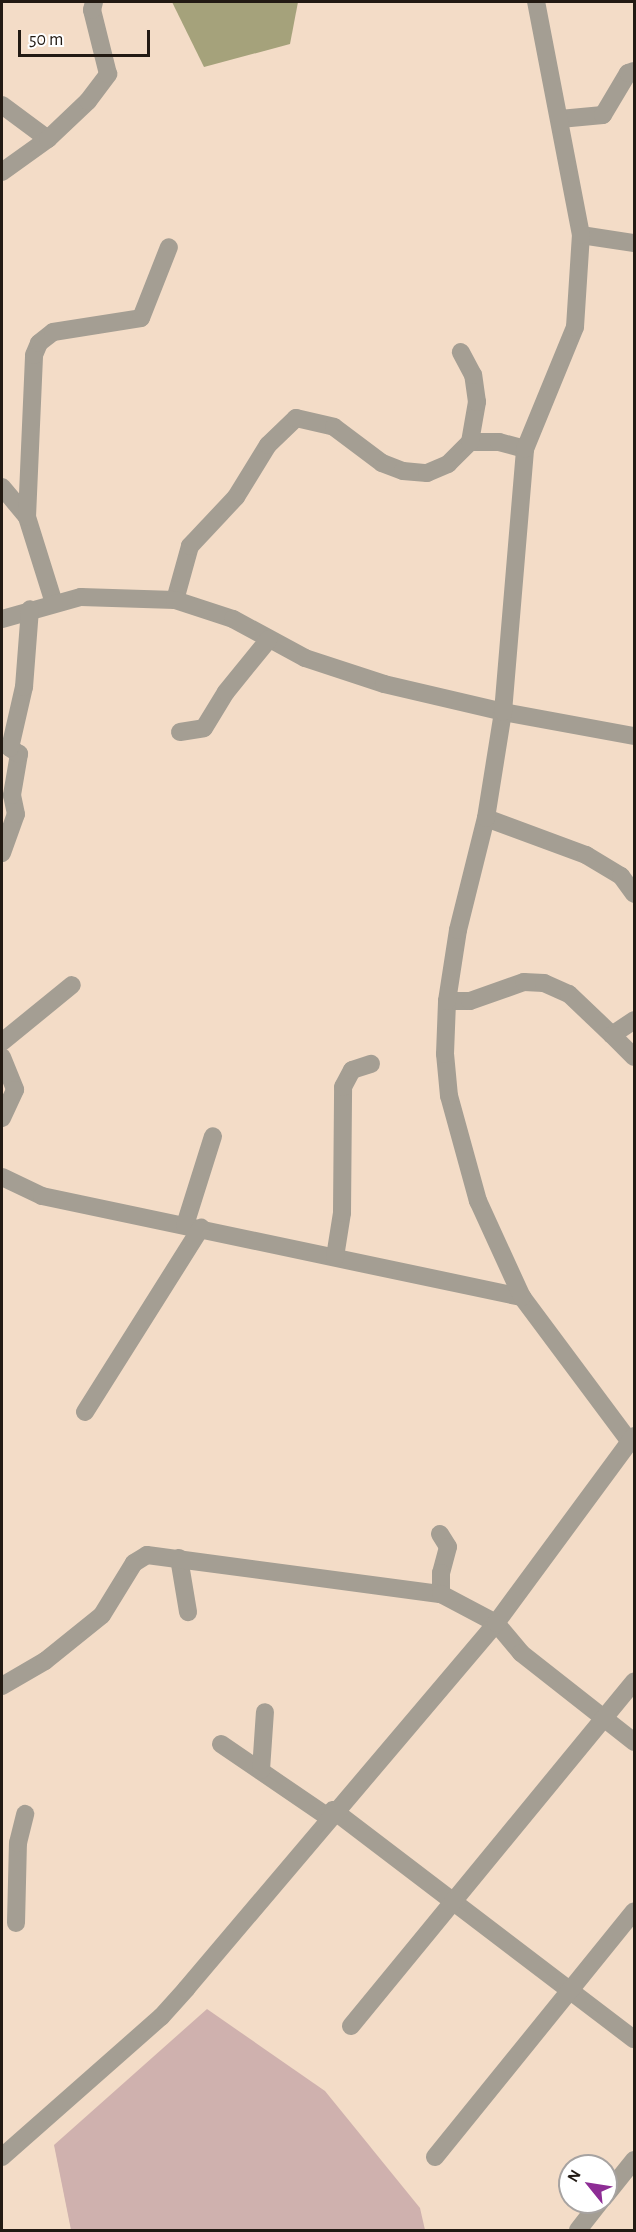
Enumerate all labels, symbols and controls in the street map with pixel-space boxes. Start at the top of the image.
scale bar [21,18,153,56]
text: 50 m [29,31,63,49]
north arrow [558,2154,618,2214]
text: N [564,2167,584,2185]

